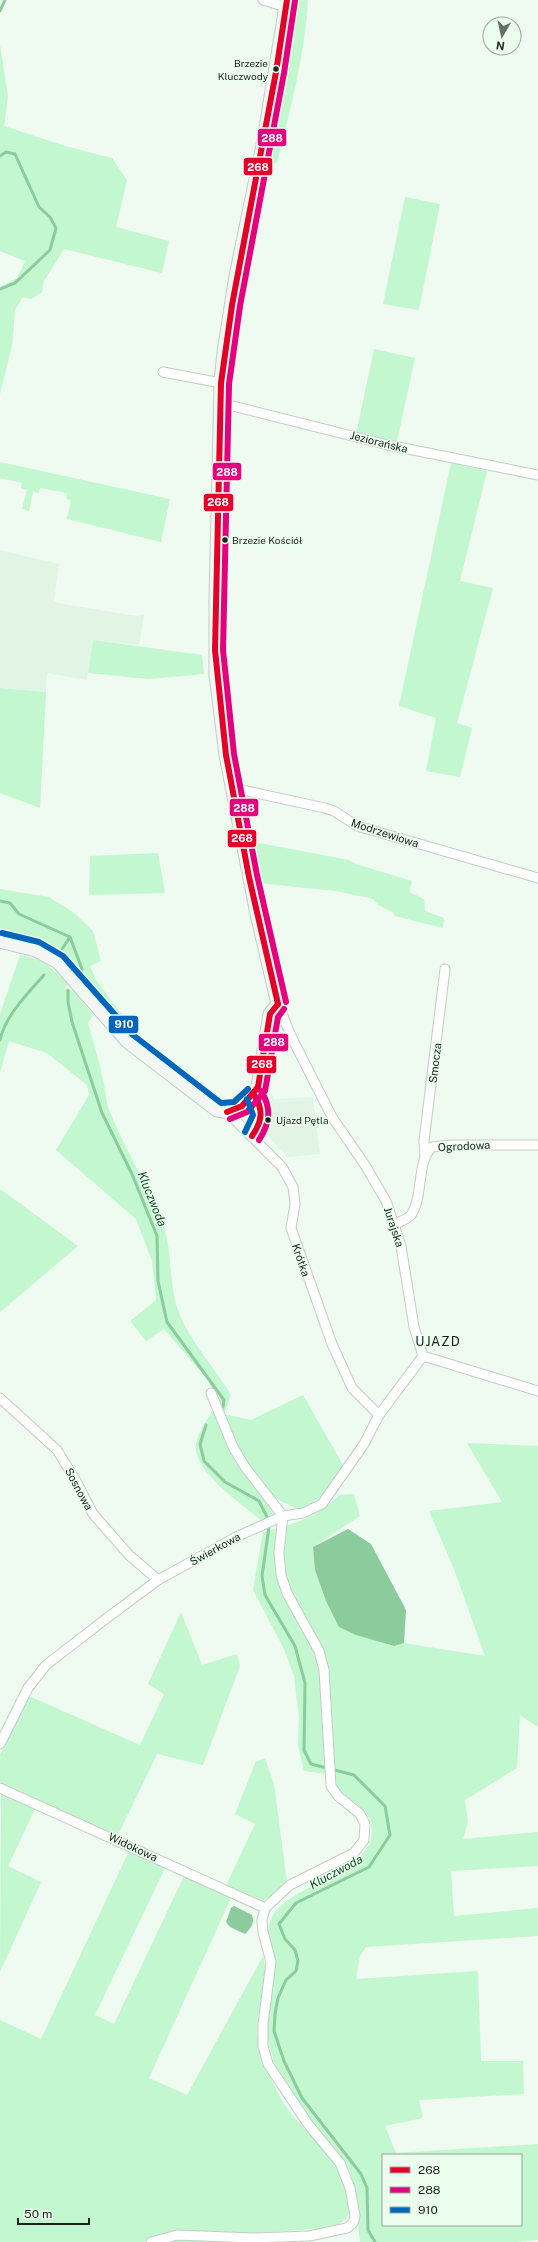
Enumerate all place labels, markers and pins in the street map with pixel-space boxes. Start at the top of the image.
place label: Brzezie Kluczwody [218,57,269,82]
marker: Brzezie Kluczwody [271,64,281,74]
place label: Brzezie Kościół [232,534,303,546]
marker: Brzezie Kościół [220,535,230,545]
place label: Ujazd Pętla [276,1114,328,1126]
marker: Ujazd Pętla [263,1115,273,1125]

